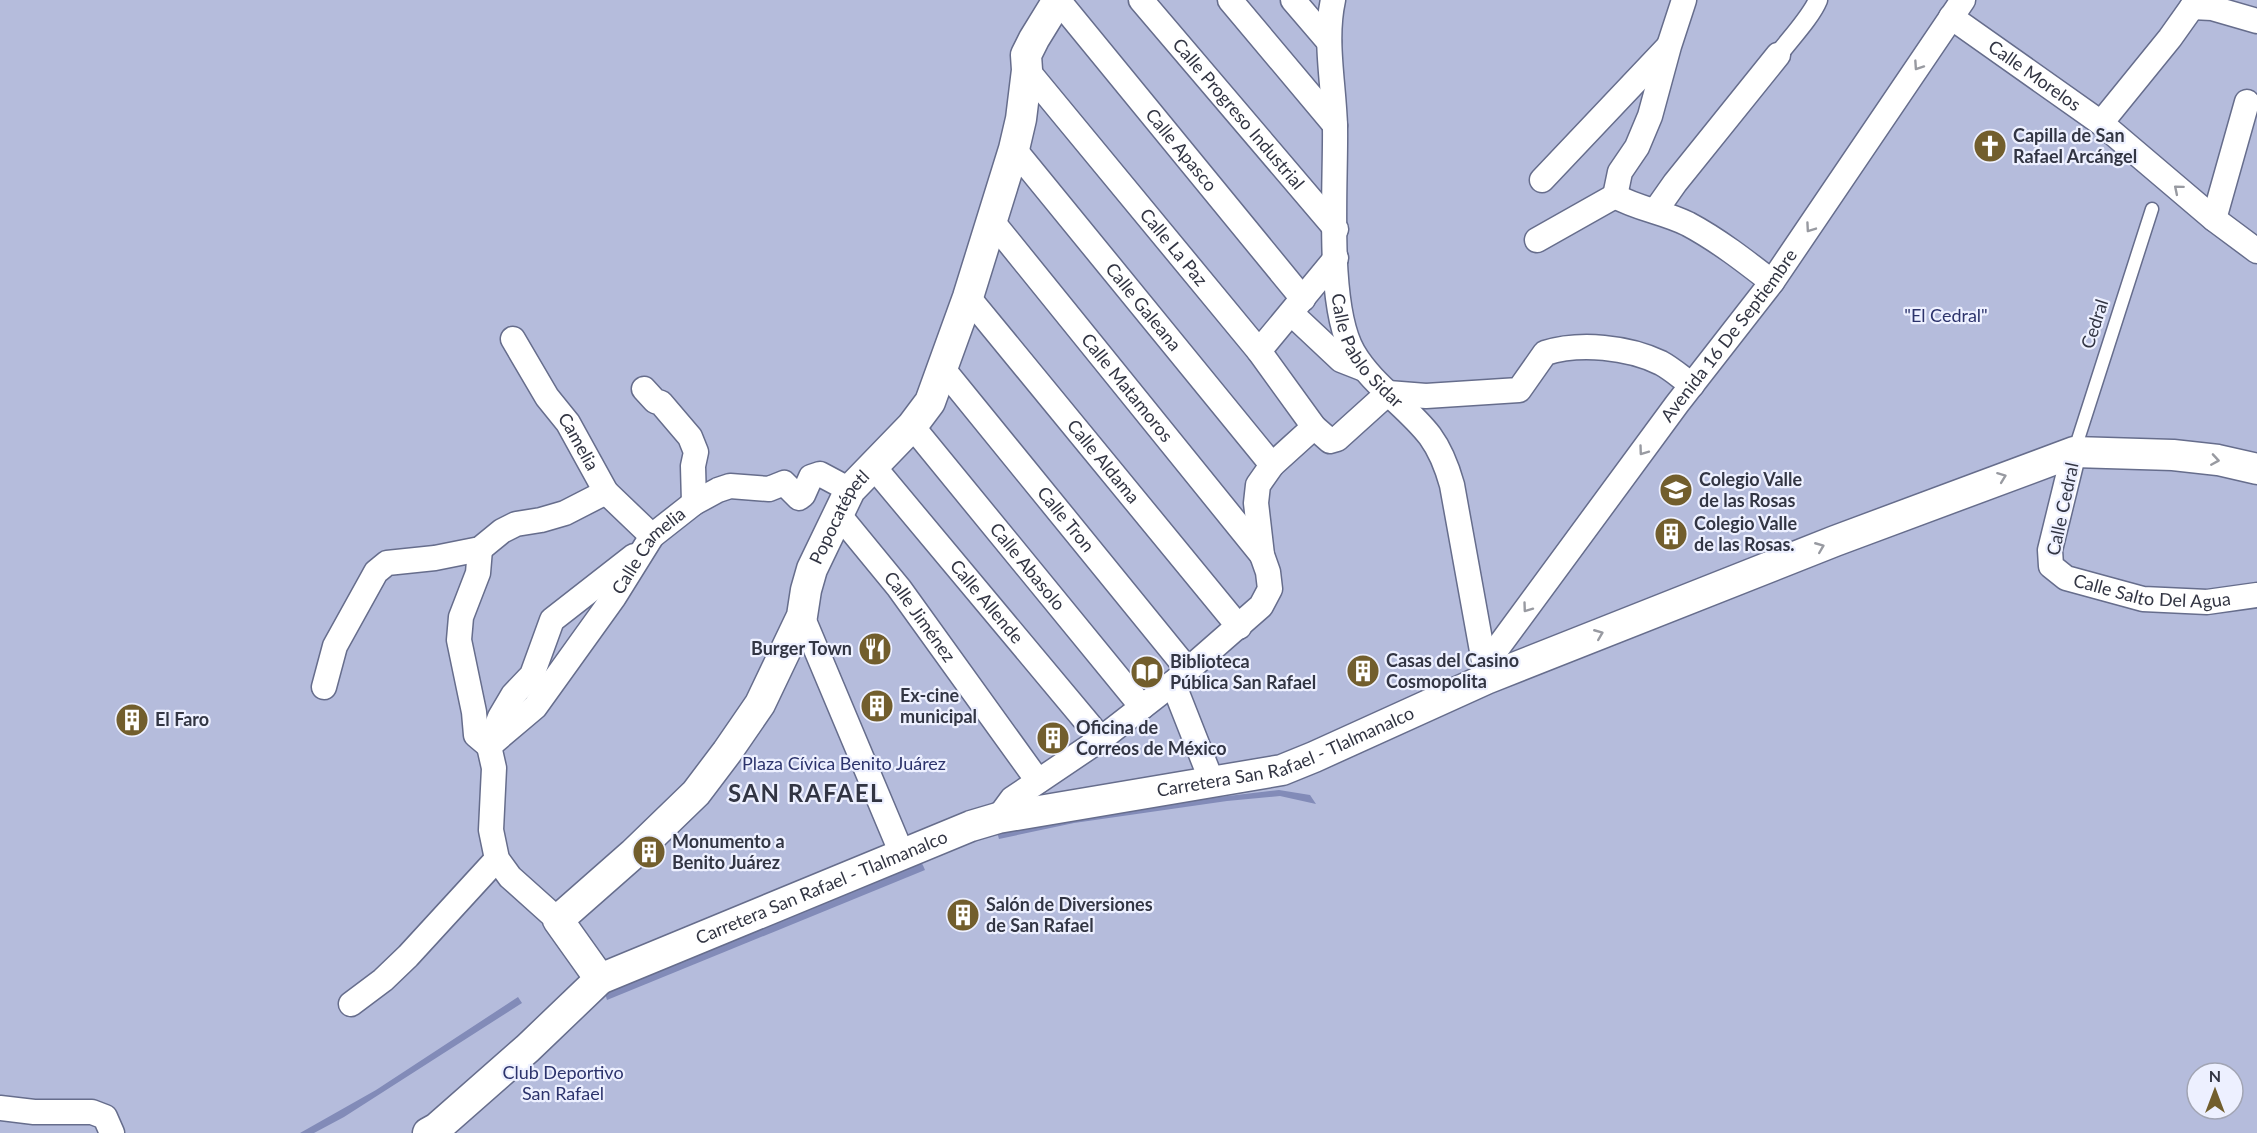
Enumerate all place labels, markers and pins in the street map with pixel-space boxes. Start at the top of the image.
place label: Capilla de San Rafael Arcángel [2013,124,2137,167]
church icon: Capilla de San Rafael Arcángel [1972,128,2008,164]
place label: Colegio Valle de las Rosas [1699,468,1802,511]
school or university icon: Colegio Valle de las Rosas [1658,472,1694,508]
place label: Colegio Valle de las Rosas. [1694,512,1797,555]
building icon: Colegio Valle de las Rosas. [1653,516,1689,552]
restaurant icon: Burger Town [857,631,893,667]
place label: Burger Town [751,637,852,659]
place label: Casas del Casino Cosmopolita [1386,649,1519,692]
place label: Biblioteca Pública San Rafael [1170,650,1316,693]
building icon: Casas del Casino Cosmopolita [1345,653,1381,689]
library icon: Biblioteca Pública San Rafael [1129,654,1165,690]
place label: Ex-cine municipal [900,684,977,727]
building icon: Ex-cine municipal [859,688,895,724]
building icon: El Faro [114,702,150,738]
place label: El Faro [155,708,209,730]
place label: Oficina de Correos de México [1076,716,1227,759]
building icon: Oficina de Correos de México [1035,720,1071,756]
place label: Monumento a Benito Juárez [672,830,785,873]
building icon: Monumento a Benito Juárez [631,834,667,870]
place label: Salón de Diversiones de San Rafael [986,893,1153,936]
building icon: Salón de Diversiones de San Rafael [945,897,981,933]

